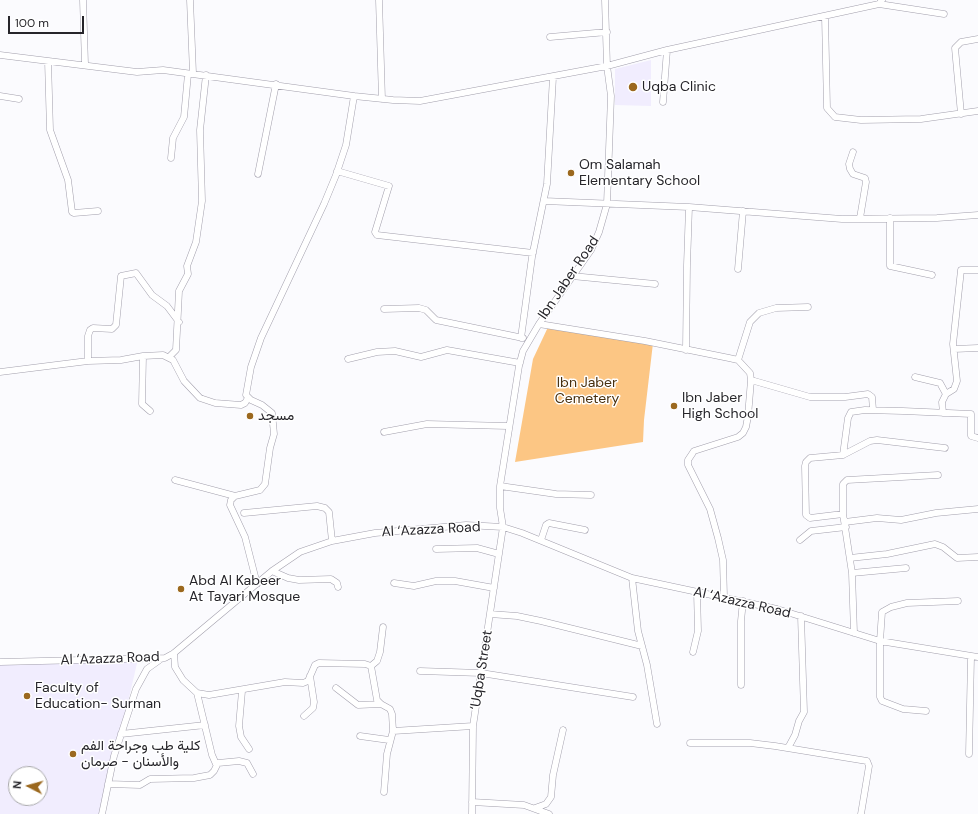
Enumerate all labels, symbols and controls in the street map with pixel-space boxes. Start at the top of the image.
scale bar [10,8,86,34]
text: 100 m [15,15,49,31]
place label: Uqba Clinic [642,79,716,95]
marker: Uqba Clinic [627,81,639,93]
place label: Om Salamah Elementary School [579,157,700,190]
marker: Om Salamah Elementary School [566,168,576,178]
street label: Ibn Jaber Road [535,233,603,323]
park label: Ibn Jaber Cemetery [555,375,619,408]
place label: Ibn Jaber High School [682,390,758,422]
marker: Ibn Jaber High School [669,401,679,411]
place label: مسجد [258,408,294,424]
marker: مسجد [245,411,255,421]
street label: Al ‘Azazza Road [381,519,481,541]
place label: Abd Al Kabeer At Tayari Mosque [189,573,300,606]
marker: Abd Al Kabeer At Tayari Mosque [176,584,186,594]
street label: Al ‘Azazza Road [692,584,792,622]
street label: ‘Uqba Street [467,629,497,711]
street label: Al ‘Azazza Road [60,649,160,669]
place label: Faculty of Education- Surman [35,680,161,712]
marker: Faculty of Education- Surman [22,691,32,701]
place label: كلية طب وجراحة الفم والأسنان - صرمان [81,738,200,770]
marker: كلية طب وجراحة الفم والأسنان - صرمان [68,749,78,759]
north arrow [8,766,48,806]
text: N [10,780,24,790]

